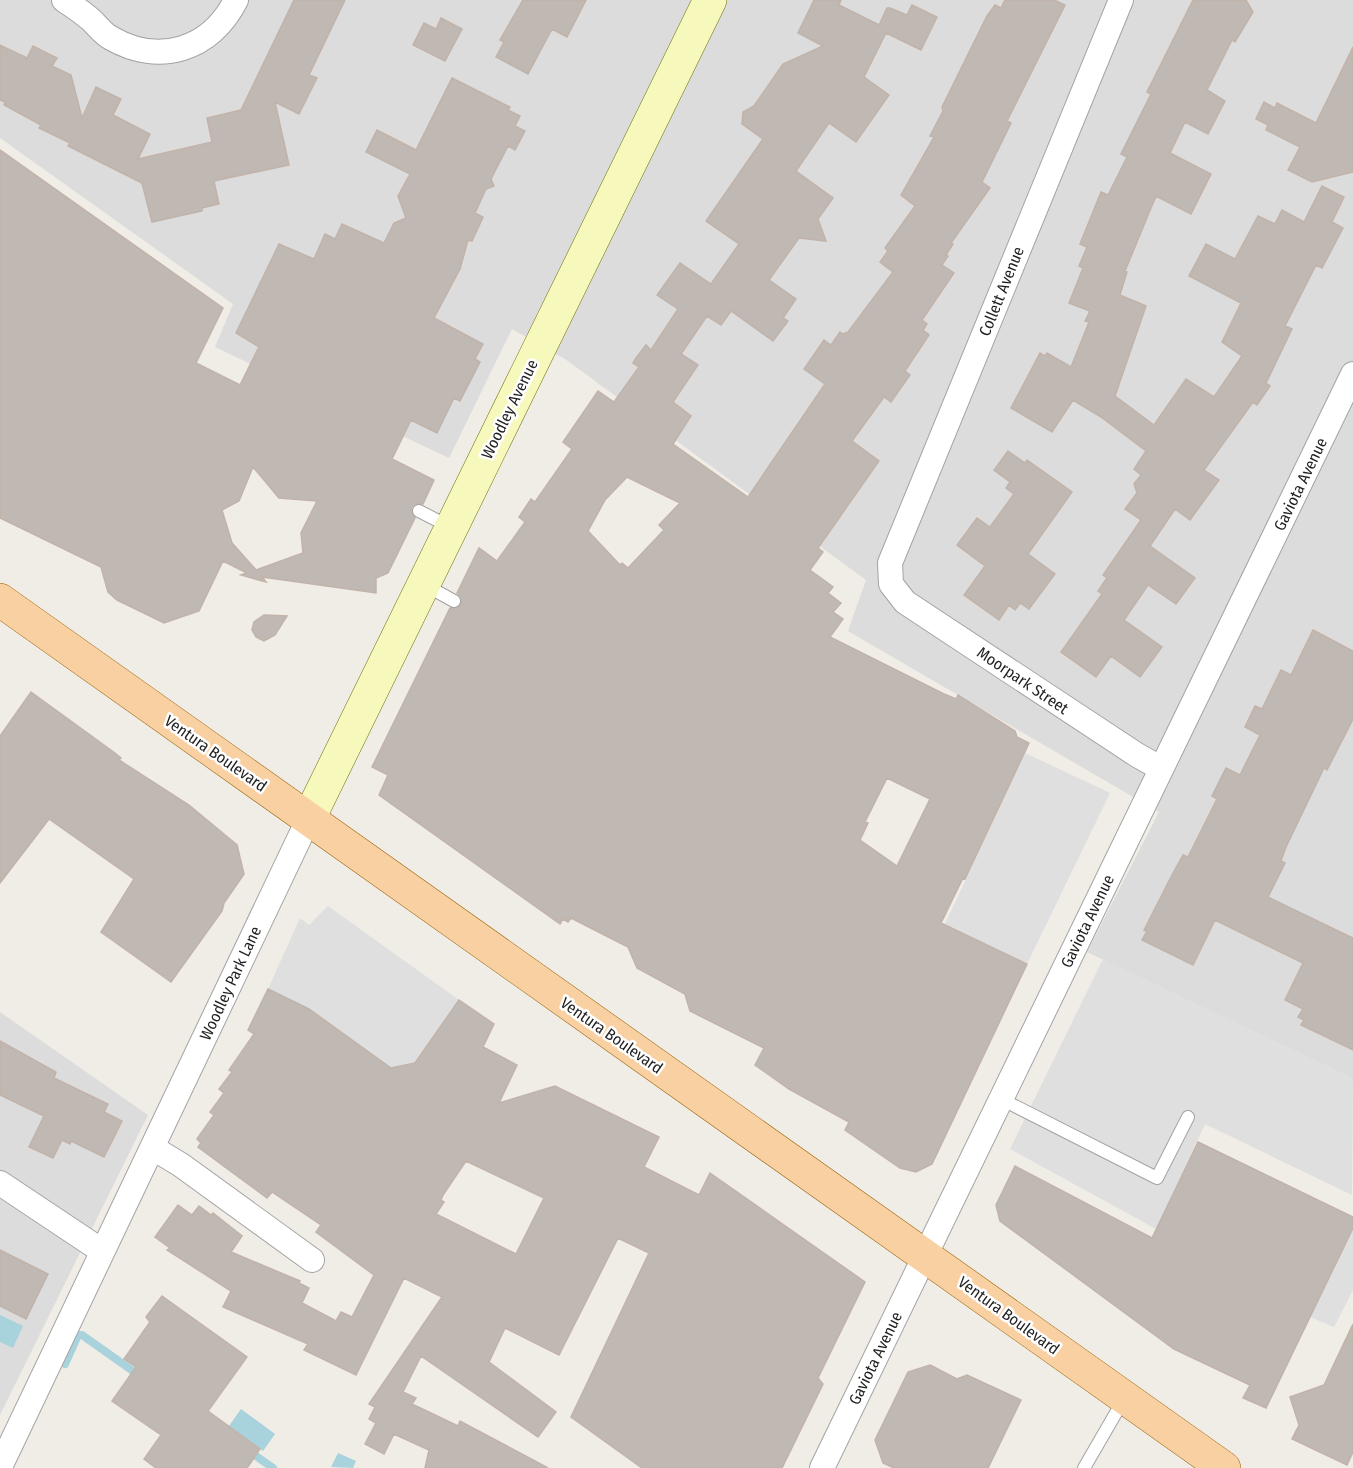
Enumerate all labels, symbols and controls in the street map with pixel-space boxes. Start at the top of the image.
street label: Collett Avenue [975,244,1028,339]
street label: Woodley Avenue [477,356,542,462]
street label: Gaviota Avenue [1270,435,1331,534]
street label: Moorpark Street [973,643,1073,718]
street label: Ventura Boulevard [161,711,270,796]
street label: Gaviota Avenue [1057,872,1118,971]
street label: Woodley Park Lane [196,923,265,1043]
street label: Ventura Boulevard [557,993,666,1078]
street label: Ventura Boulevard [954,1272,1063,1358]
street label: Gaviota Avenue [845,1309,906,1408]

